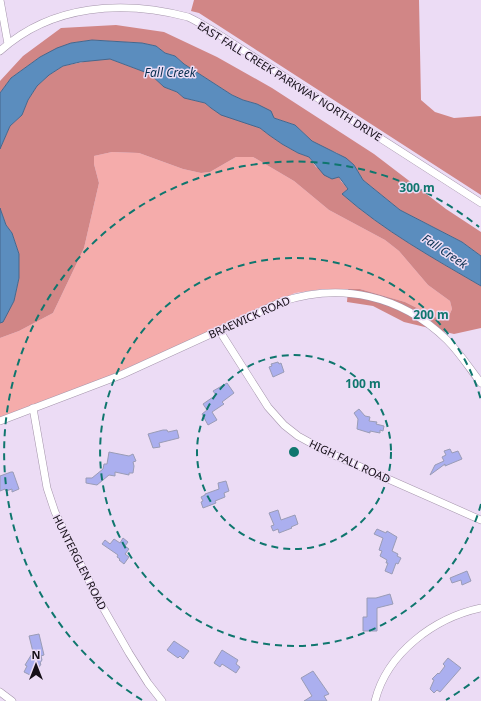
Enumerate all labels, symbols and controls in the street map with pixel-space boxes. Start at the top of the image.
street label: EAST FALL CREEK PARKWAY NORTH DRIVE [195,18,385,144]
water label: Fall Creek [144,64,197,81]
text: 300 m [399,179,435,196]
water label: Fall Creek [419,230,472,273]
street label: BRAEWICK ROAD [206,292,292,342]
text: 200 m [413,306,449,323]
text: 100 m [345,375,381,392]
street label: HIGH FALL ROAD [307,436,393,486]
centre of rings [287,445,301,459]
street label: HUNTERGLEN ROAD [49,512,111,612]
north arrow [16,645,56,685]
text: N [32,647,40,662]

